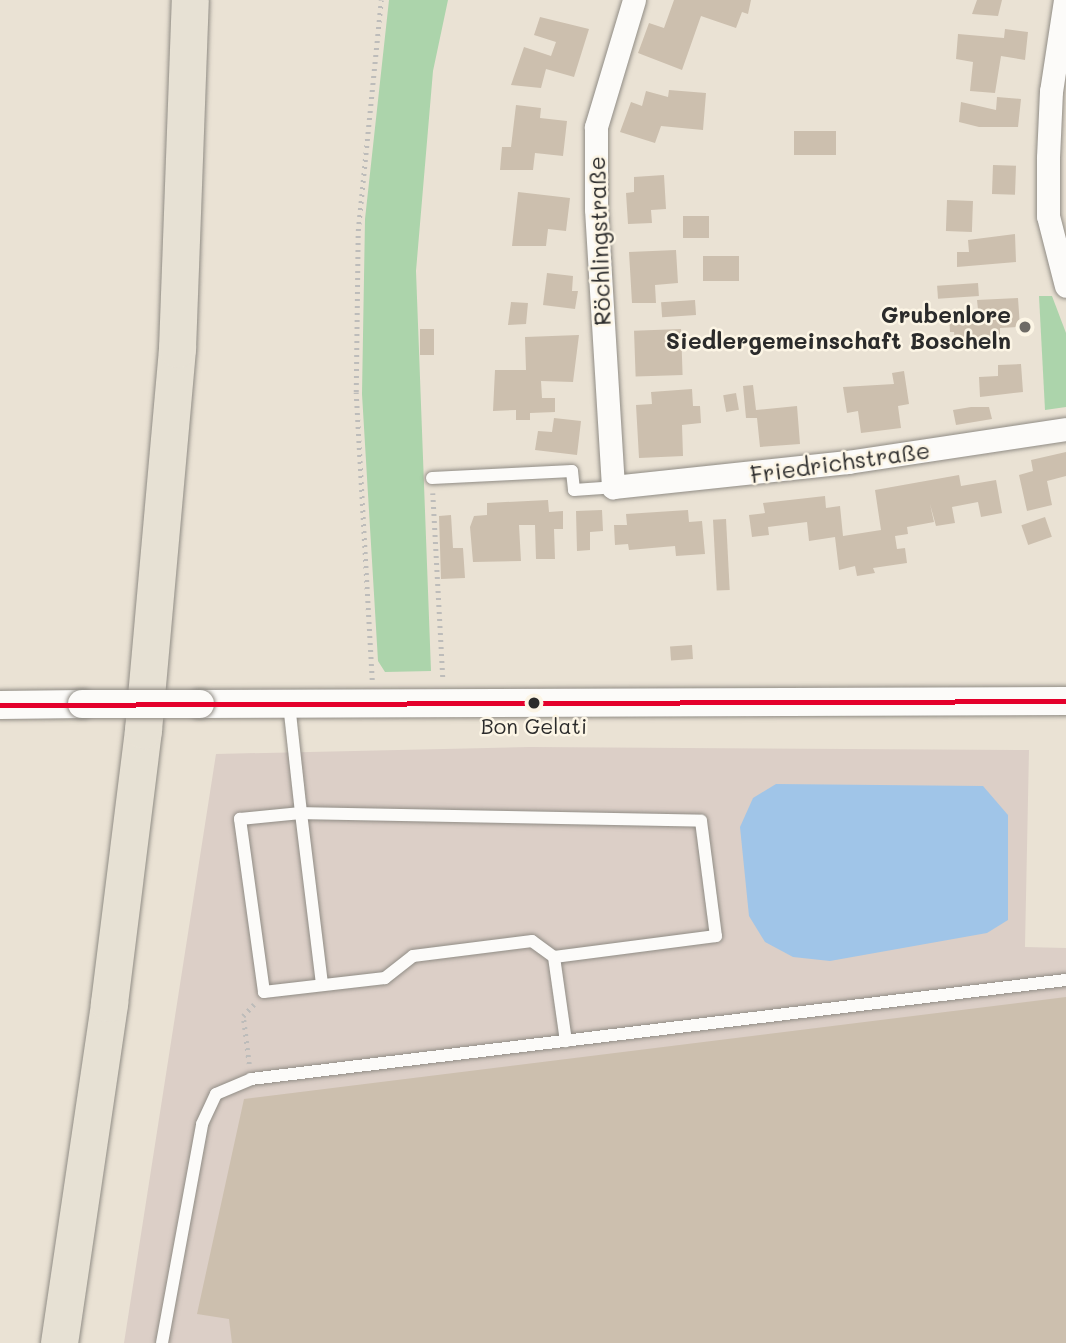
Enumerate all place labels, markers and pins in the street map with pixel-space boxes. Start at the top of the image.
place label: Grubenlore Siedlergemeinschaft Boscheln [666,300,1011,354]
marker: Grubenlore Siedlergemeinschaft Boscheln [1017,319,1033,335]
marker: Bon Gelati [527,696,541,710]
place label: Bon Gelati [481,713,587,739]

